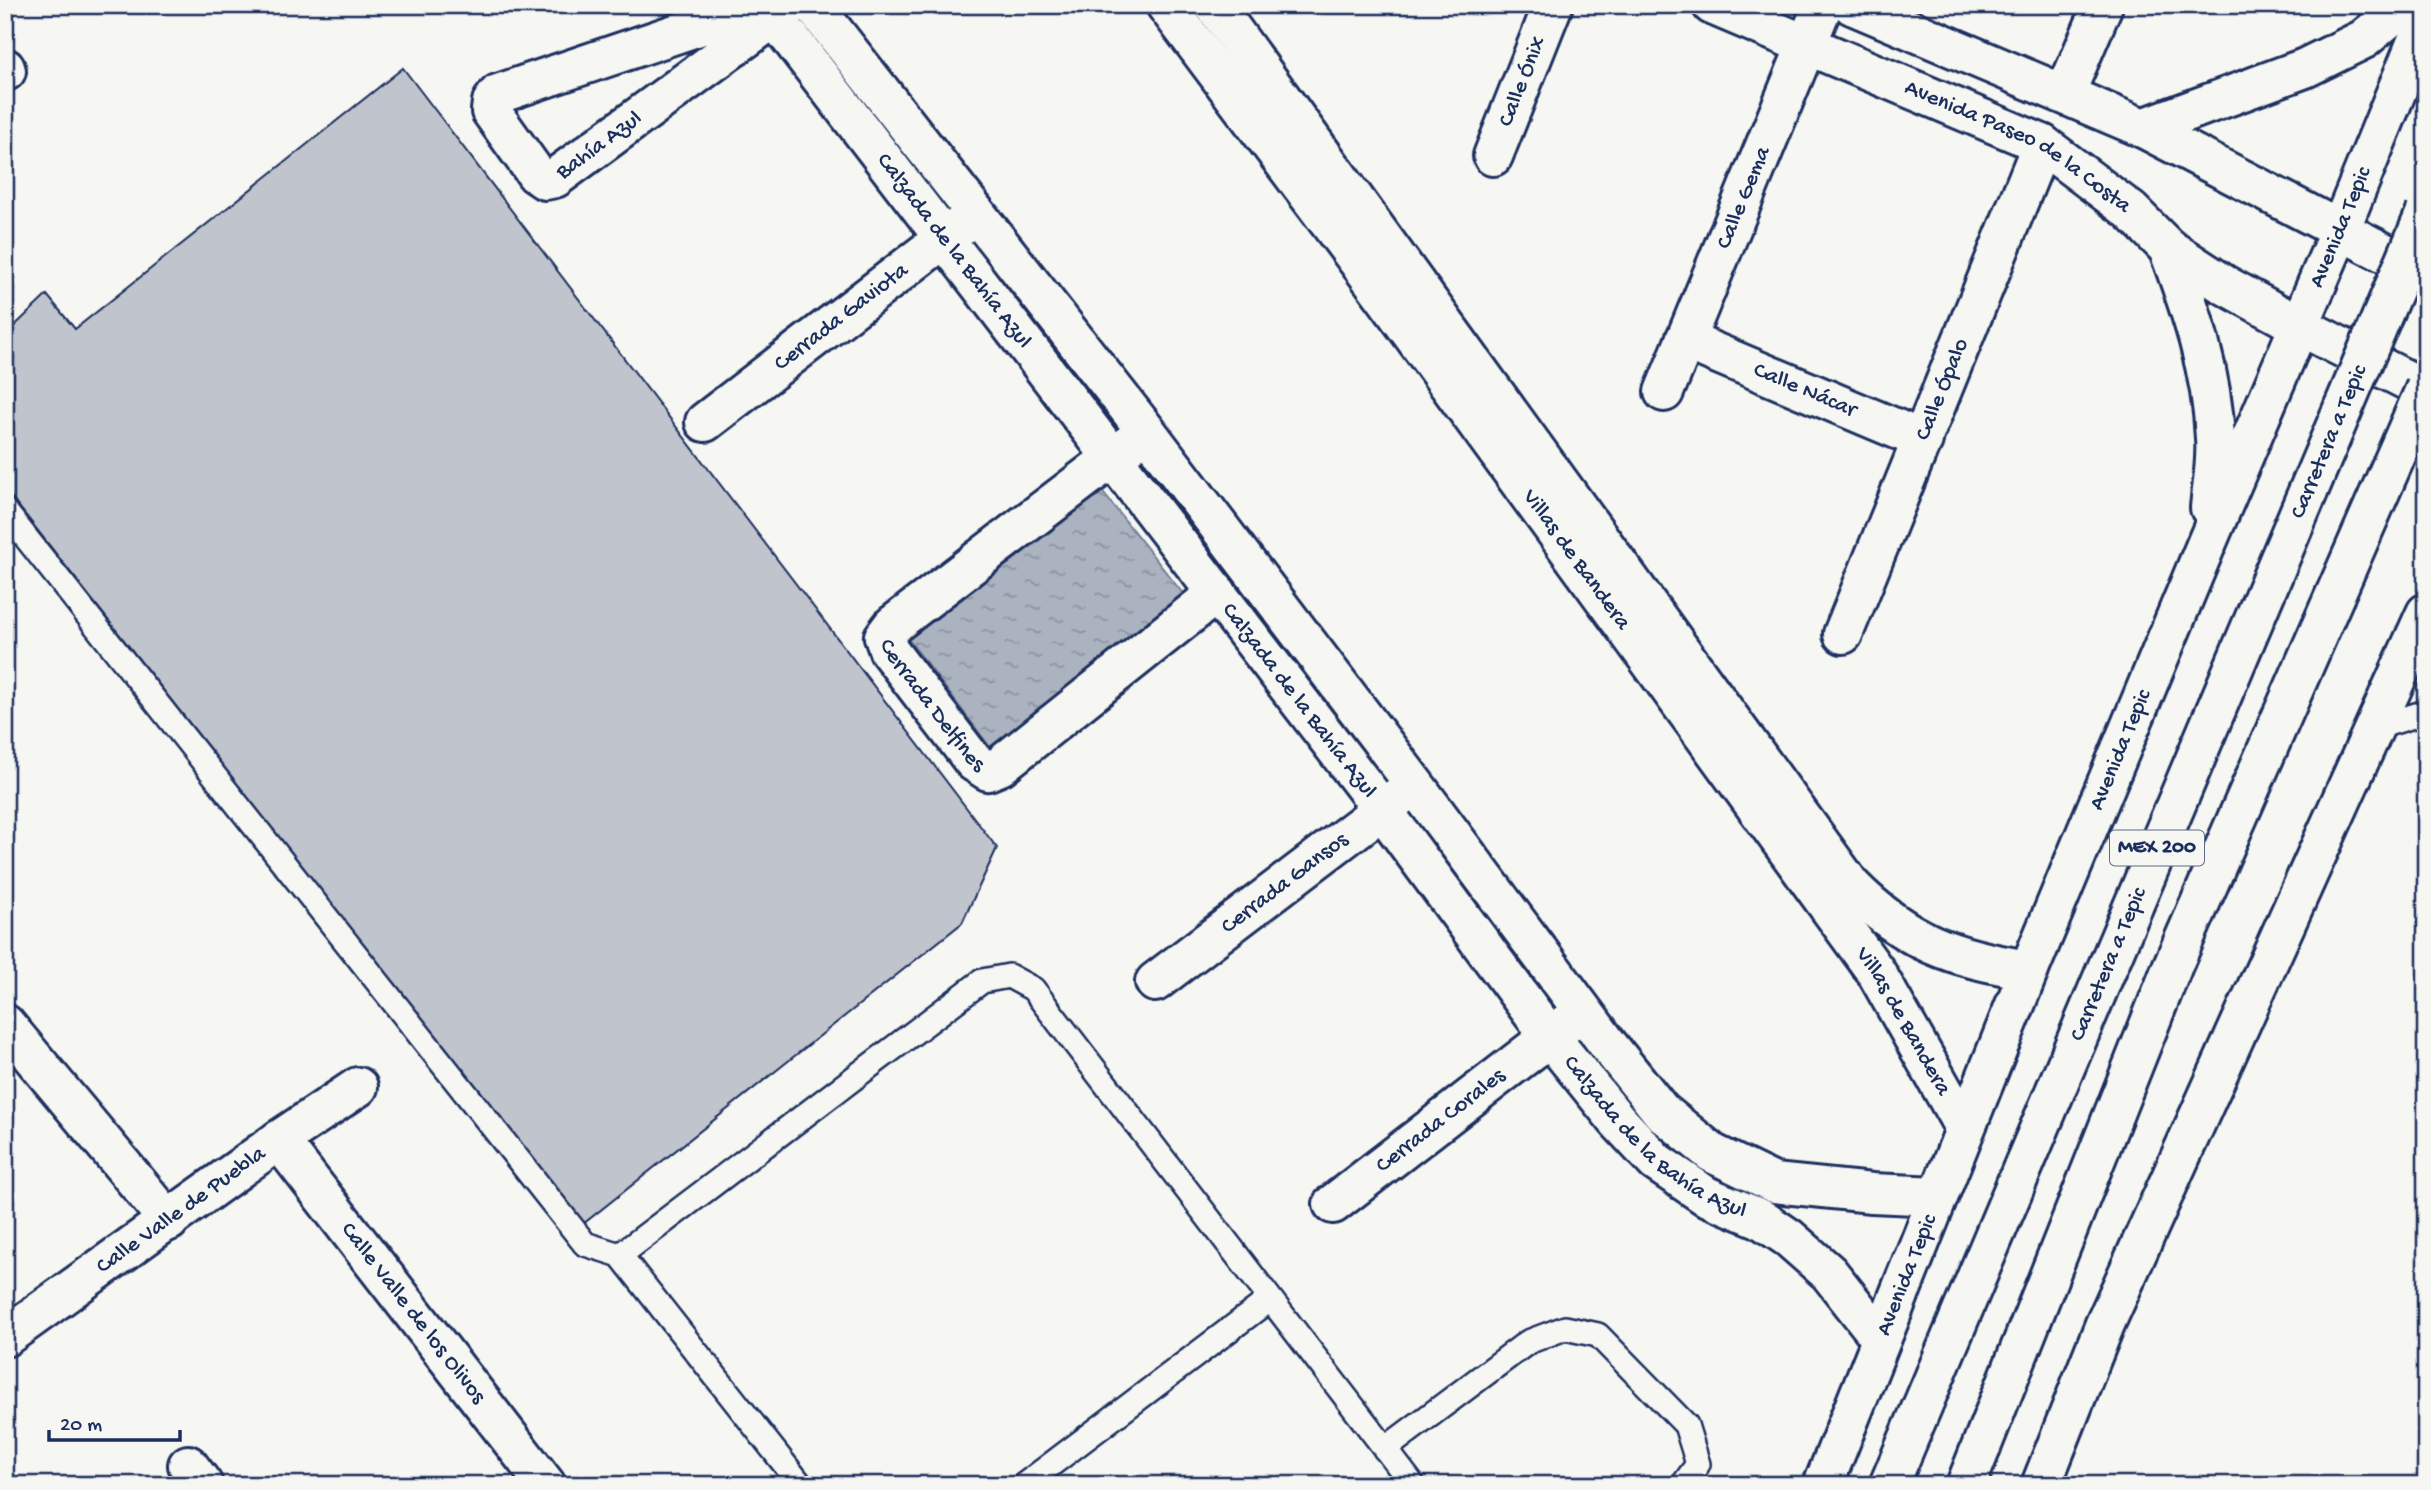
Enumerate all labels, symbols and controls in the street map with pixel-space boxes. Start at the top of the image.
street label: Calle Ónix [1493,33,1553,131]
street label: Avenida Paseo de la Costa [1900,74,2137,220]
street label: Bahía Azul [550,105,647,187]
street label: Calle Gema [1711,141,1777,253]
street label: Calzada de la Bahía Azul [870,148,1037,354]
street label: Avenida Tepic [2304,162,2378,292]
street label: Cerrada Gaviota [769,256,915,377]
street label: Calle Ópalo [1910,334,1975,444]
street label: Calle Nácar [1749,357,1862,425]
street label: Carretera a Tepic [2285,360,2374,523]
street label: Villas de Bandera [1515,483,1637,636]
street label: Calzada de la Bahía Azul [1216,598,1382,804]
street label: Cerrada Delfines [872,636,990,779]
street label: Avenida Tepic [2084,685,2158,814]
street label: Cerrada Gansos [1216,826,1354,940]
road number: MEX 200 [2110,830,2204,866]
street label: Carretera a Tepic [2064,882,2153,1045]
street label: Villas de Bandera [1848,941,1957,1101]
street label: Calzada de la Bahía Azul [1557,1050,1750,1225]
street label: Cerrada Corales [1371,1062,1511,1179]
street label: Calle Valle de Puebla [91,1140,272,1280]
street label: Avenida Tepic [1871,1210,1944,1340]
street label: Calle Valle de los Olivos [334,1217,492,1410]
scale bar [49,1399,180,1443]
text: 20 m [60,1414,102,1439]

